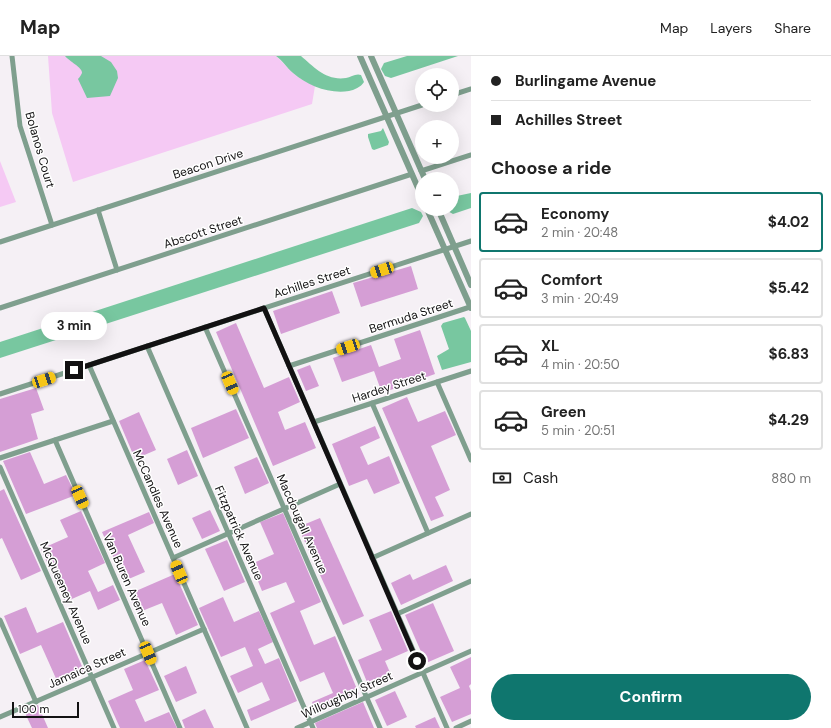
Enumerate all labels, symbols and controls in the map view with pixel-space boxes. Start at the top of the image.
text: Map [20,15,60,40]
text: Map [660,19,688,37]
text: Layers [710,19,752,37]
text: Share [774,19,811,37]
map controls [415,68,459,216]
button: locate [415,68,459,112]
text: Burlingame Avenue [515,71,656,91]
street label: Bolanos Court [21,110,59,190]
text: Achilles Street [515,110,622,130]
button: + [415,120,459,164]
street label: Beacon Drive [171,145,245,183]
text: Choose a ride [491,156,612,180]
button: − [415,172,459,216]
icon: car [493,204,529,240]
text: Economy [541,204,609,224]
street label: Abscott Street [162,212,245,252]
text: $4.02 [768,212,809,232]
text: 2 min · 20:48 [541,224,618,241]
car [369,261,395,279]
street label: Achilles Street [272,262,353,302]
icon: car [493,270,529,306]
text: Comfort [541,270,602,290]
text: $5.42 [768,278,809,298]
text: 3 min · 20:49 [541,290,619,307]
street label: Bermuda Street [367,295,455,337]
callout: 3 min [41,312,107,340]
text: 3 min [57,317,91,334]
icon: car [493,336,529,372]
text: XL [541,336,559,356]
car [335,338,361,356]
text: $6.83 [769,344,809,364]
text: 4 min · 20:50 [541,356,620,373]
route end [65,361,83,379]
street label: Hardey Street [350,367,428,406]
car [220,370,240,396]
car [31,371,57,389]
icon: car [493,402,529,438]
text: Green [541,402,586,422]
text: $4.29 [768,410,809,430]
text: 5 min · 20:51 [541,422,615,439]
street label: McCandles Avenue [129,447,187,551]
icon: cash [491,467,513,489]
text: Cash [523,468,558,488]
text: 880 m [771,470,811,487]
street label: Macdougall Avenue [273,472,331,577]
street label: Fitzpatrick Avenue [211,483,267,583]
car [70,484,90,510]
street label: Van Buren Avenue [99,531,155,629]
street label: McQueeney Avenue [36,539,96,647]
car [169,559,189,585]
car [138,640,158,666]
street label: Jamaica Street [46,644,129,692]
route start [408,652,426,670]
street label: Willoughby Street [299,668,395,722]
button: Confirm [491,674,811,720]
scale bar [12,700,79,719]
text: 100 m [18,702,49,716]

